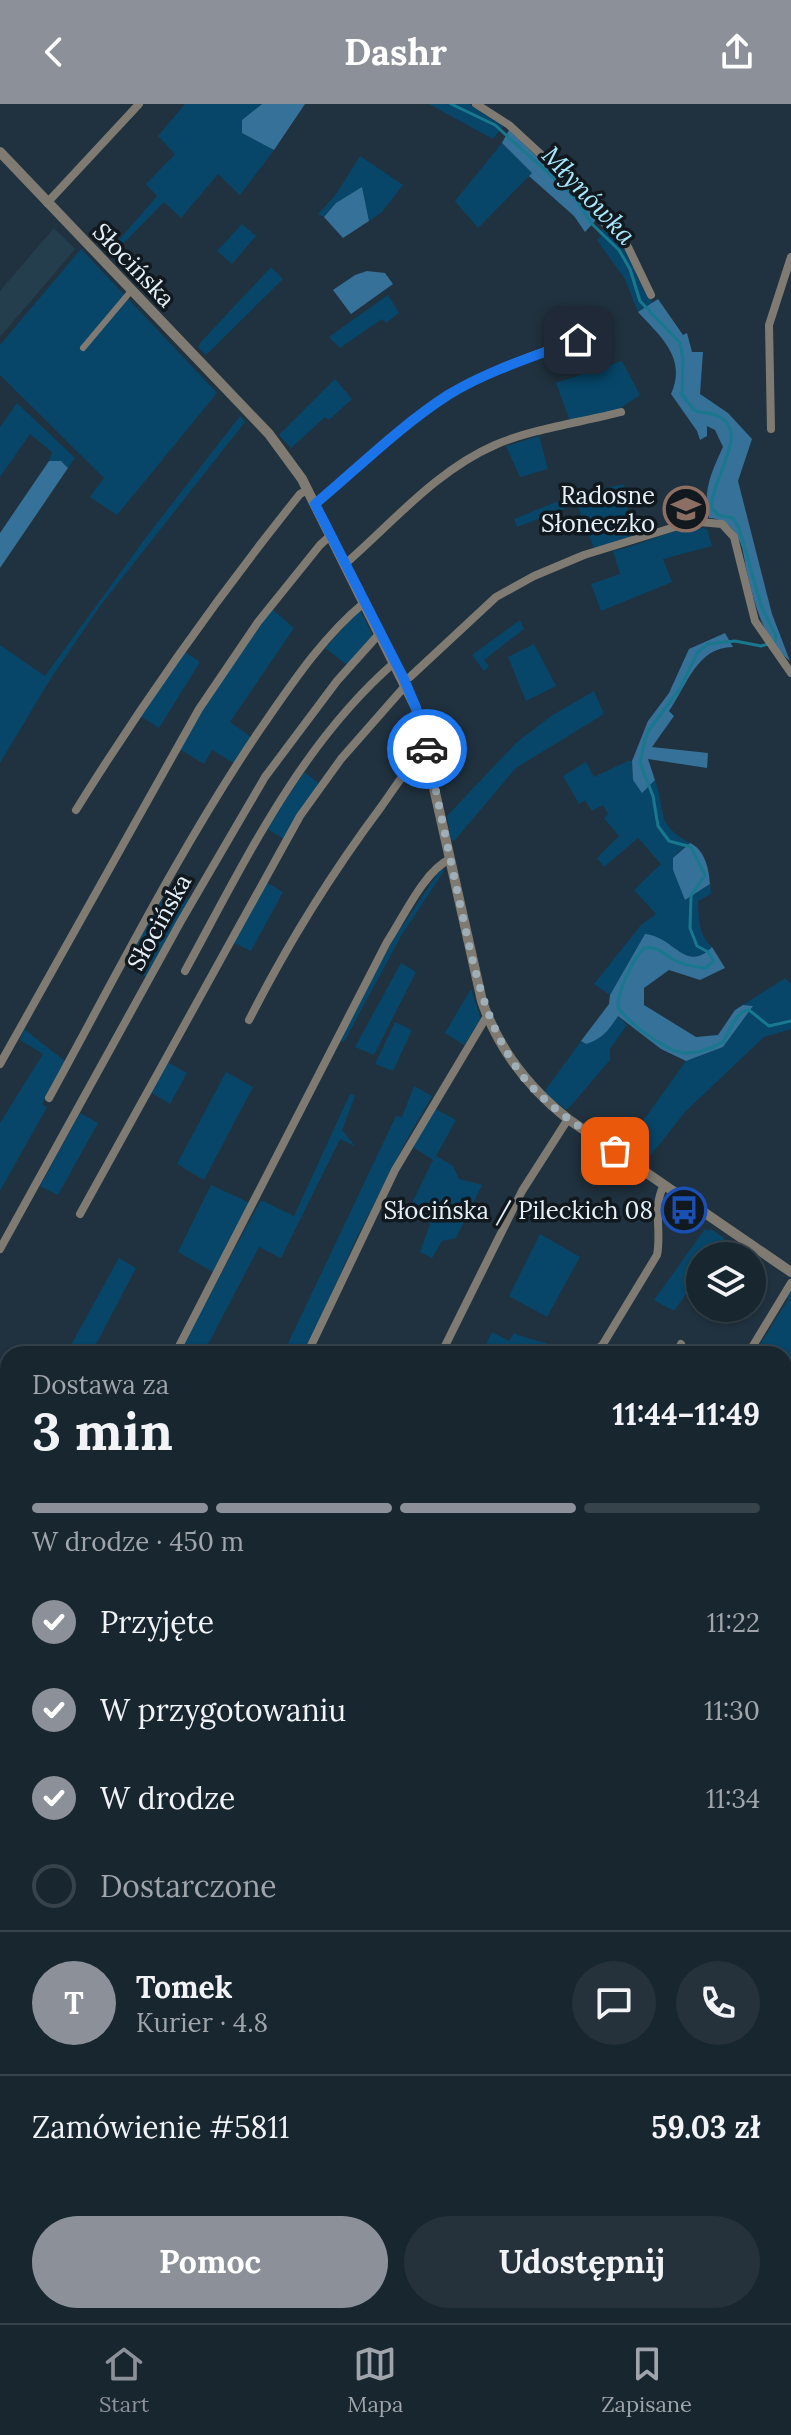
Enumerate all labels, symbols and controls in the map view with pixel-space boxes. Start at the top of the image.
text: Dashr [344,29,447,75]
icon: back [32,30,76,74]
icon: share [715,30,759,74]
water label: Młynówka [535,139,643,252]
street label: Słocińska [86,216,182,314]
pin [544,306,612,374]
icon: home [556,318,600,362]
place label: Radosne Słoneczko [541,480,655,539]
school or university icon: Radosne Słoneczko [662,485,710,533]
courier [387,709,467,789]
icon: car [405,727,449,771]
street label: Słocińska [120,868,198,976]
pin [581,1117,649,1185]
icon: bag [593,1129,637,1173]
bus stop icon: Słocińska / Pileckich 08 [660,1186,708,1234]
place label: Słocińska / Pileckich 08 [384,1195,653,1226]
map controls [686,1242,766,1322]
button: layers [686,1242,766,1322]
text: Dostawa za [32,1368,169,1401]
text: 11:44–11:49 [613,1395,760,1433]
text: 3 min [32,1398,173,1464]
text: W drodze · 450 m [32,1525,244,1558]
icon: check [32,1600,76,1644]
text: Przyjęte [100,1603,214,1641]
text: 11:22 [707,1606,760,1639]
icon: check [32,1688,76,1732]
text: W przygotowaniu [100,1691,346,1729]
text: 11:30 [704,1694,760,1727]
icon: check [32,1776,76,1820]
text: W drodze [100,1779,235,1817]
text: 11:34 [706,1782,760,1815]
text: Dostarczone [100,1867,277,1905]
button: chat [572,1961,656,2045]
button: phone [676,1961,760,2045]
text: Tomek [136,1968,233,2006]
text: T [64,1984,84,2022]
text: Kurier · 4.8 [136,2006,268,2039]
text: Zamówienie #5811 [32,2108,289,2146]
text: 59.03 zł [651,2108,760,2146]
button: Pomoc [32,2216,388,2308]
button: Udostępnij [404,2216,760,2308]
tab: Start [99,2342,149,2418]
tab: Mapa [347,2342,403,2418]
tab: Zapisane [601,2342,692,2418]

